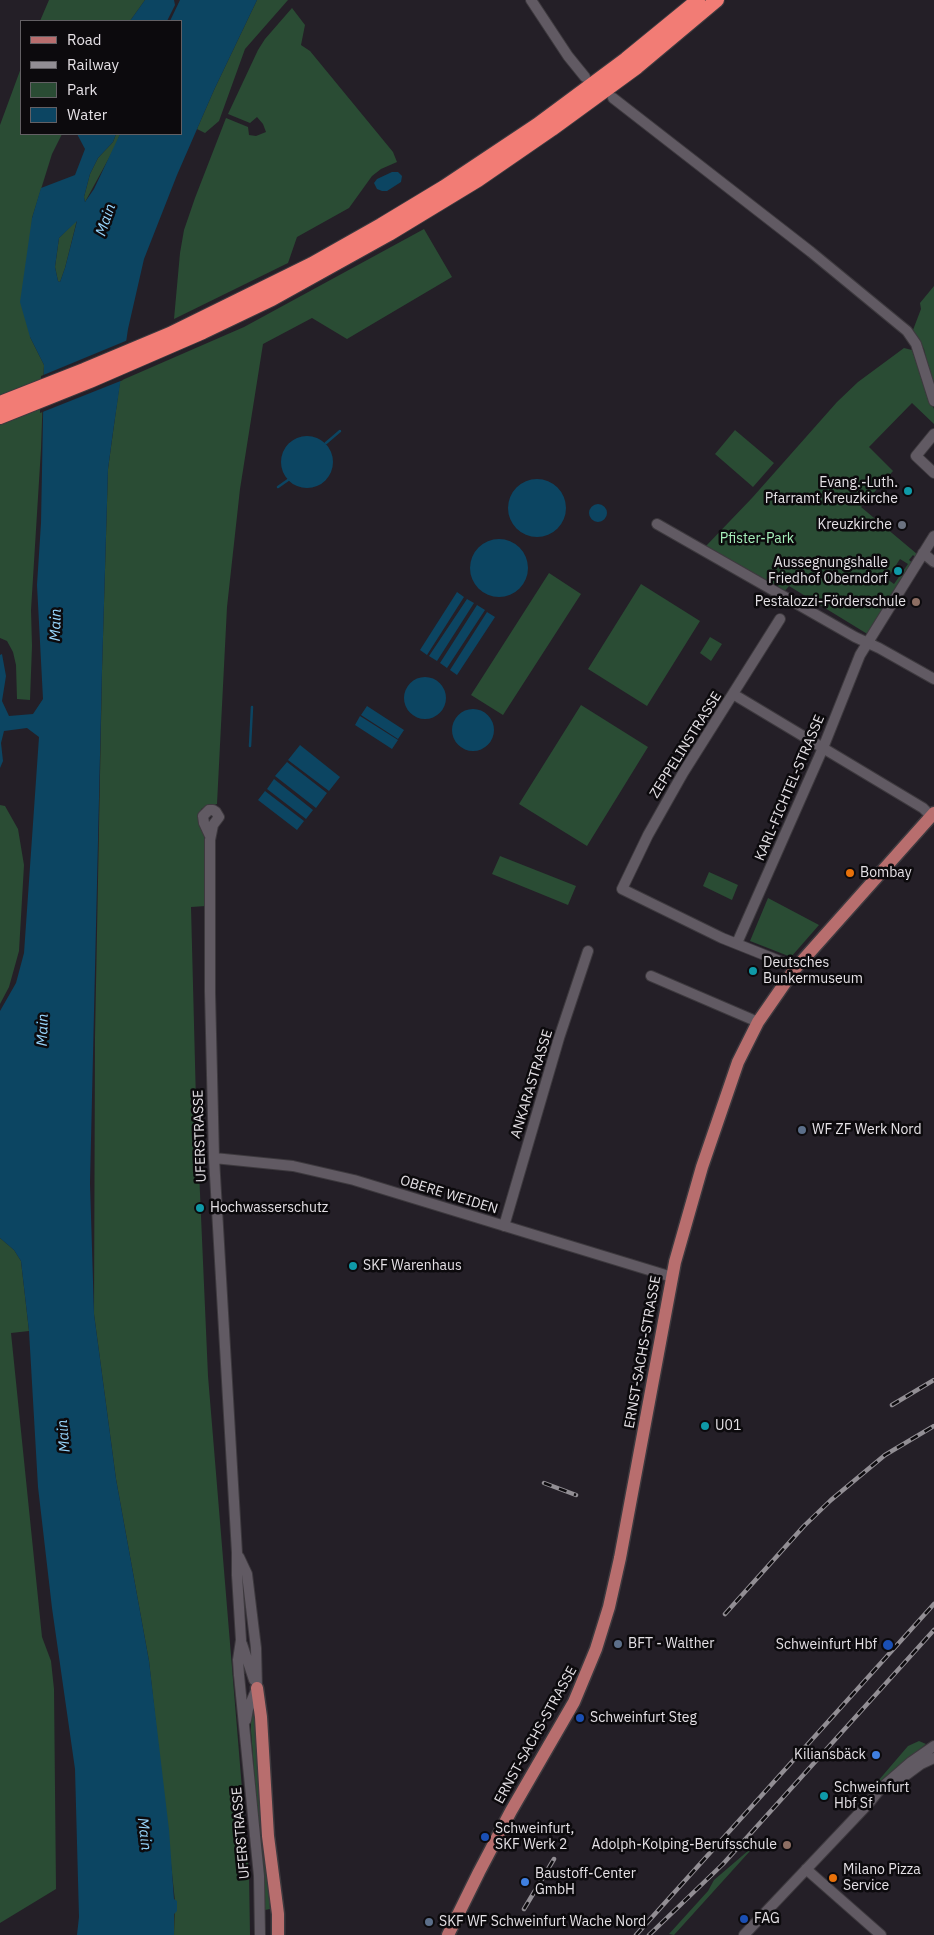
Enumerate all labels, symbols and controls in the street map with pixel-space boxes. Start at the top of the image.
legend [20,20,182,135]
text: Road [67,30,102,49]
text: Railway [67,55,119,74]
text: Park [67,80,97,99]
text: Water [67,105,107,124]
water label: Main [92,201,120,239]
place label: Evang.-Luth. Pfarramt Kreuzkirche [765,475,898,508]
marker: Evang.-Luth. Pfarramt Kreuzkirche [902,485,914,497]
place label: Kreuzkirche [817,517,892,533]
marker: Kreuzkirche [896,519,908,531]
park label: Pfister-Park [720,531,794,547]
place label: Aussegnungshalle Friedhof Oberndorf [768,555,888,588]
marker: Aussegnungshalle Friedhof Oberndorf [892,565,904,577]
place label: Pestalozzi-Förderschule [755,594,906,610]
marker: Pestalozzi-Förderschule [910,596,922,608]
water label: Main [46,608,66,642]
street label: ZEPPELINSTRASSE [647,689,725,801]
street label: KARL-FICHTEL-STRASSE [752,712,828,864]
place label: Bombay [860,865,912,881]
marker: Bombay [844,867,856,879]
place label: Deutsches Bunkermuseum [763,955,863,988]
marker: Deutsches Bunkermuseum [747,965,759,977]
water label: Main [33,1013,53,1047]
street label: ANKARASTRASSE [507,1028,557,1140]
street label: UFERSTRASSE [190,1089,210,1183]
place label: WF ZF Werk Nord [812,1122,922,1138]
marker: WF ZF Werk Nord [796,1124,808,1136]
street label: OBERE WEIDEN [398,1172,500,1218]
place label: Hochwasserschutz [210,1200,328,1216]
marker: Hochwasserschutz [194,1202,206,1214]
place label: SKF Warenhaus [363,1258,462,1274]
marker: SKF Warenhaus [347,1260,359,1272]
street label: ERNST-SACHS-STRASSE [621,1274,665,1430]
place label: U01 [715,1418,741,1434]
water label: Main [54,1419,74,1453]
marker: U01 [699,1420,711,1432]
place label: BFT - Walther [628,1636,714,1652]
place label: Schweinfurt Hbf [776,1637,877,1653]
marker: BFT - Walther [612,1638,624,1650]
marker: Schweinfurt Hbf [881,1638,895,1652]
street label: ERNST-SACHS-STRASSE [491,1663,581,1807]
place label: Schweinfurt Steg [590,1710,697,1726]
marker: Schweinfurt Steg [574,1712,586,1724]
place label: Kiliansbäck [794,1747,866,1763]
marker: Kiliansbäck [870,1749,882,1761]
place label: Schweinfurt Hbf Sf [834,1780,909,1812]
street label: UFERSTRASSE [229,1786,253,1880]
marker: Schweinfurt Hbf Sf [818,1790,830,1802]
water label: Main [133,1817,155,1851]
place label: Schweinfurt, SKF Werk 2 [495,1821,574,1854]
marker: Schweinfurt, SKF Werk 2 [479,1831,491,1843]
place label: Adolph-Kolping-Berufsschule [591,1837,777,1853]
marker: Adolph-Kolping-Berufsschule [781,1839,793,1851]
place label: Milano Pizza Service [843,1862,921,1894]
place label: Baustoff-Center GmbH [535,1866,636,1898]
marker: Milano Pizza Service [827,1872,839,1884]
marker: Baustoff-Center GmbH [519,1876,531,1888]
place label: FAG [754,1911,780,1927]
marker: FAG [738,1913,750,1925]
place label: SKF WF Schweinfurt Wache Nord [439,1914,646,1930]
marker: SKF WF Schweinfurt Wache Nord [423,1916,435,1928]

